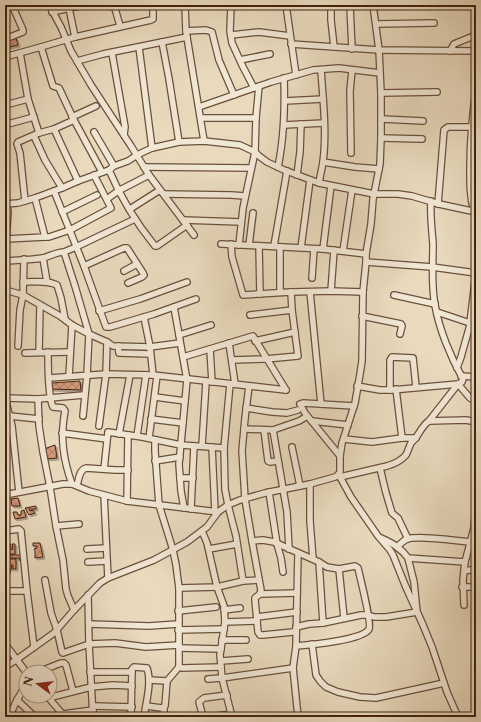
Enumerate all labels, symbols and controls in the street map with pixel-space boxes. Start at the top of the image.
north arrow [18,664,58,704]
text: N [20,675,36,688]

